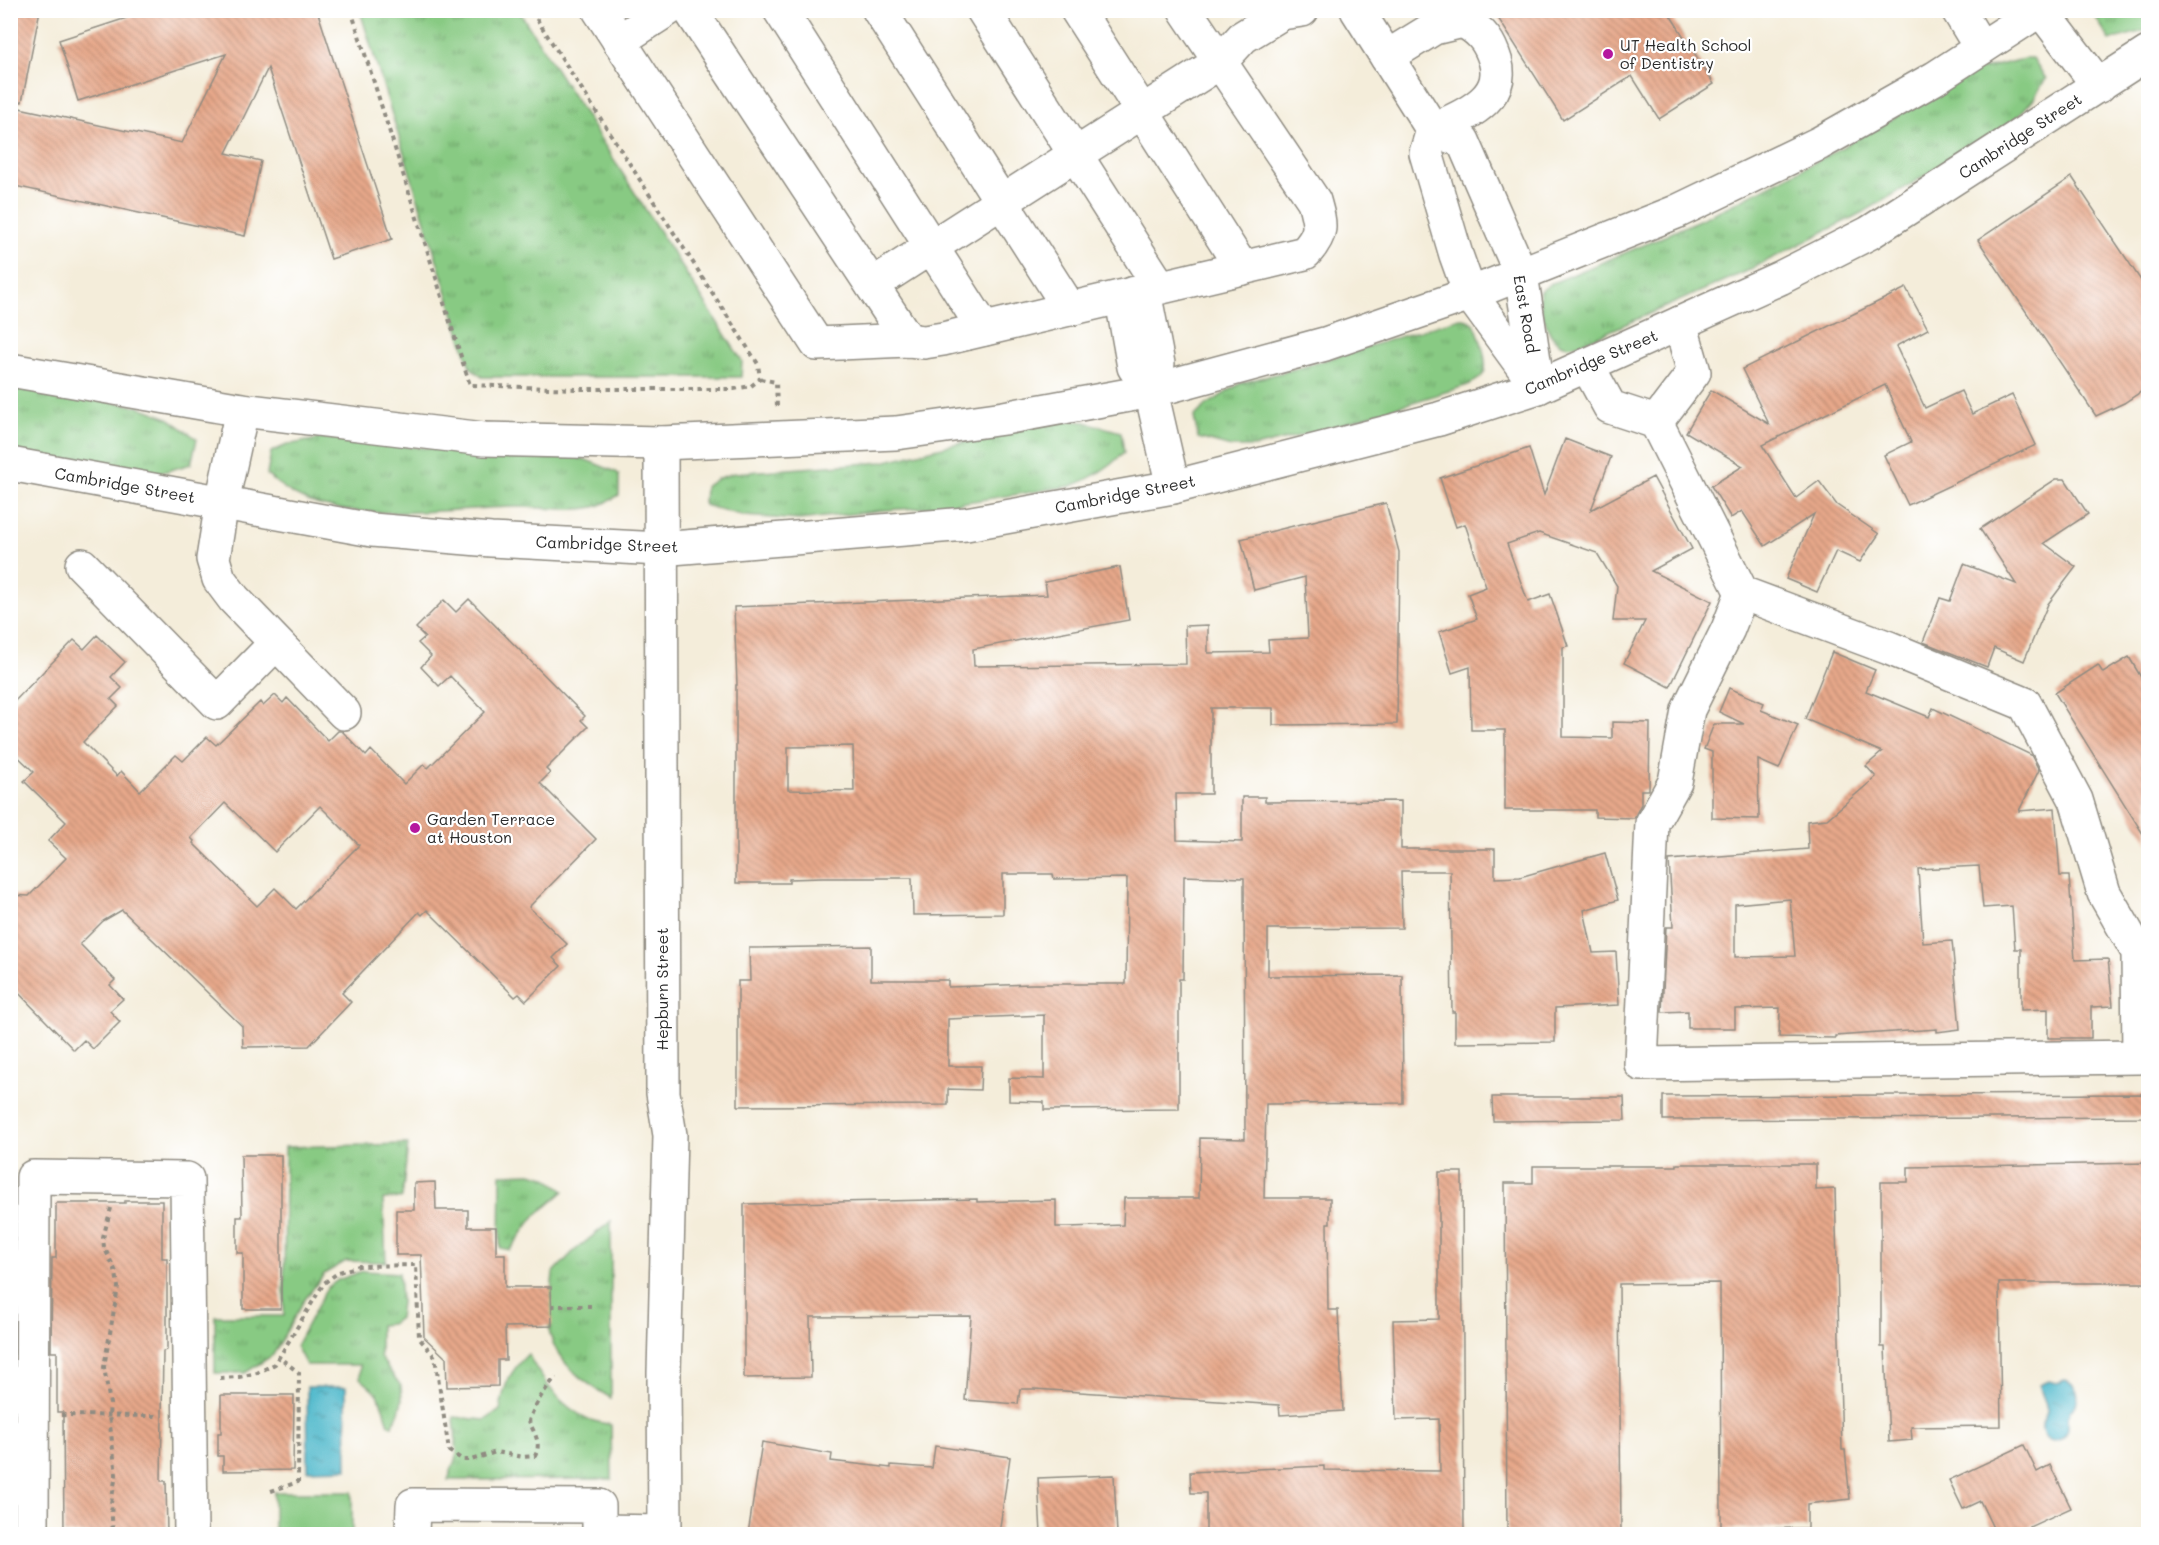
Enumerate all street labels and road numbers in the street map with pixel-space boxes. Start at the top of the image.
street label: Cambridge Street [1954,88,2085,183]
street label: East Road [1509,273,1544,355]
street label: Cambridge Street [1521,324,1661,399]
street label: Cambridge Street [53,462,197,507]
street label: Cambridge Street [1053,470,1197,517]
street label: Cambridge Street [535,531,679,556]
street label: Hepburn Street [651,927,672,1051]

